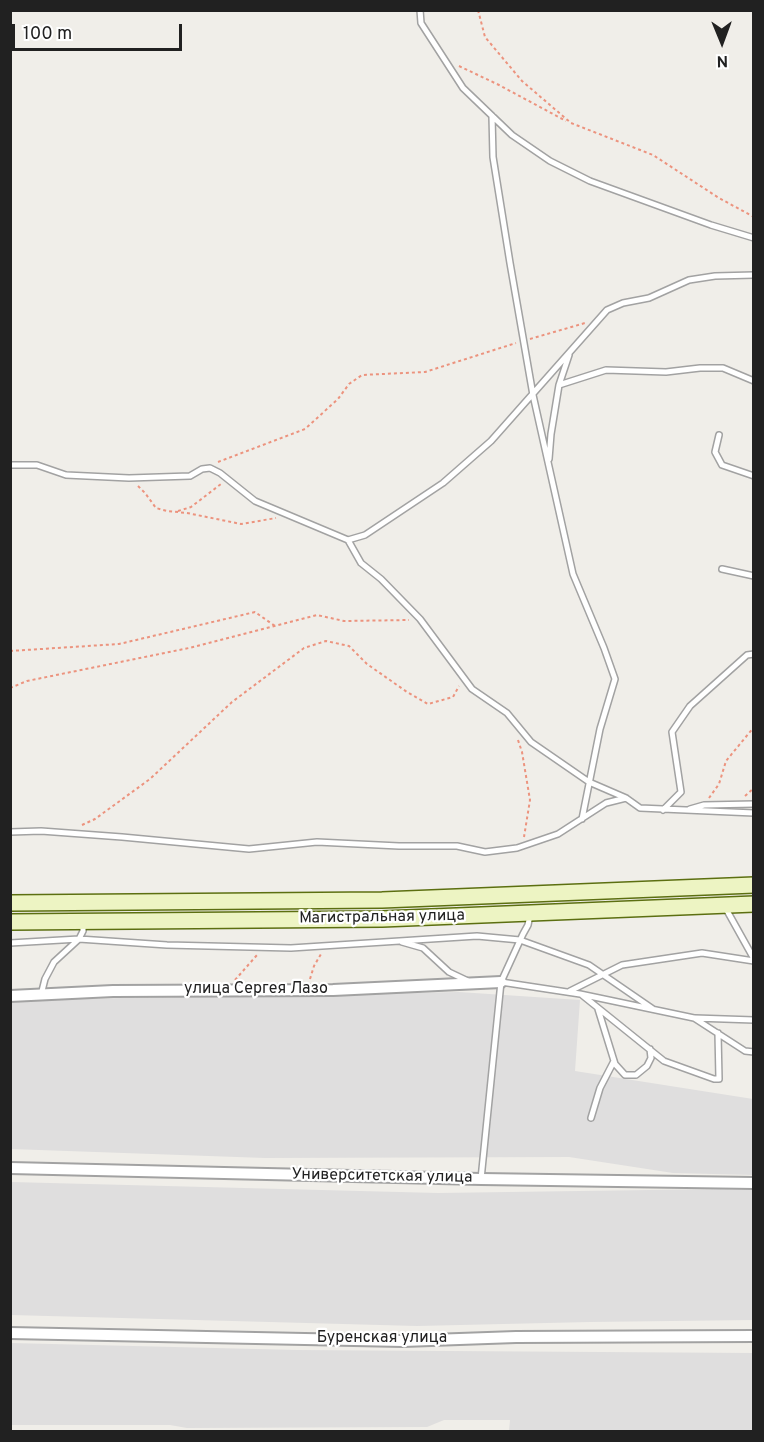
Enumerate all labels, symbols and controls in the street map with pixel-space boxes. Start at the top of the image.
scale bar [15,12,184,50]
north arrow [692,12,752,72]
text: 100 m [23,23,72,46]
text: N [716,50,728,70]
street label: Магистральная улица [299,907,465,929]
street label: улица Сергея Лазо [184,980,328,1000]
street label: Университетская улица [291,1166,473,1188]
street label: Буренская улица [317,1329,447,1349]

